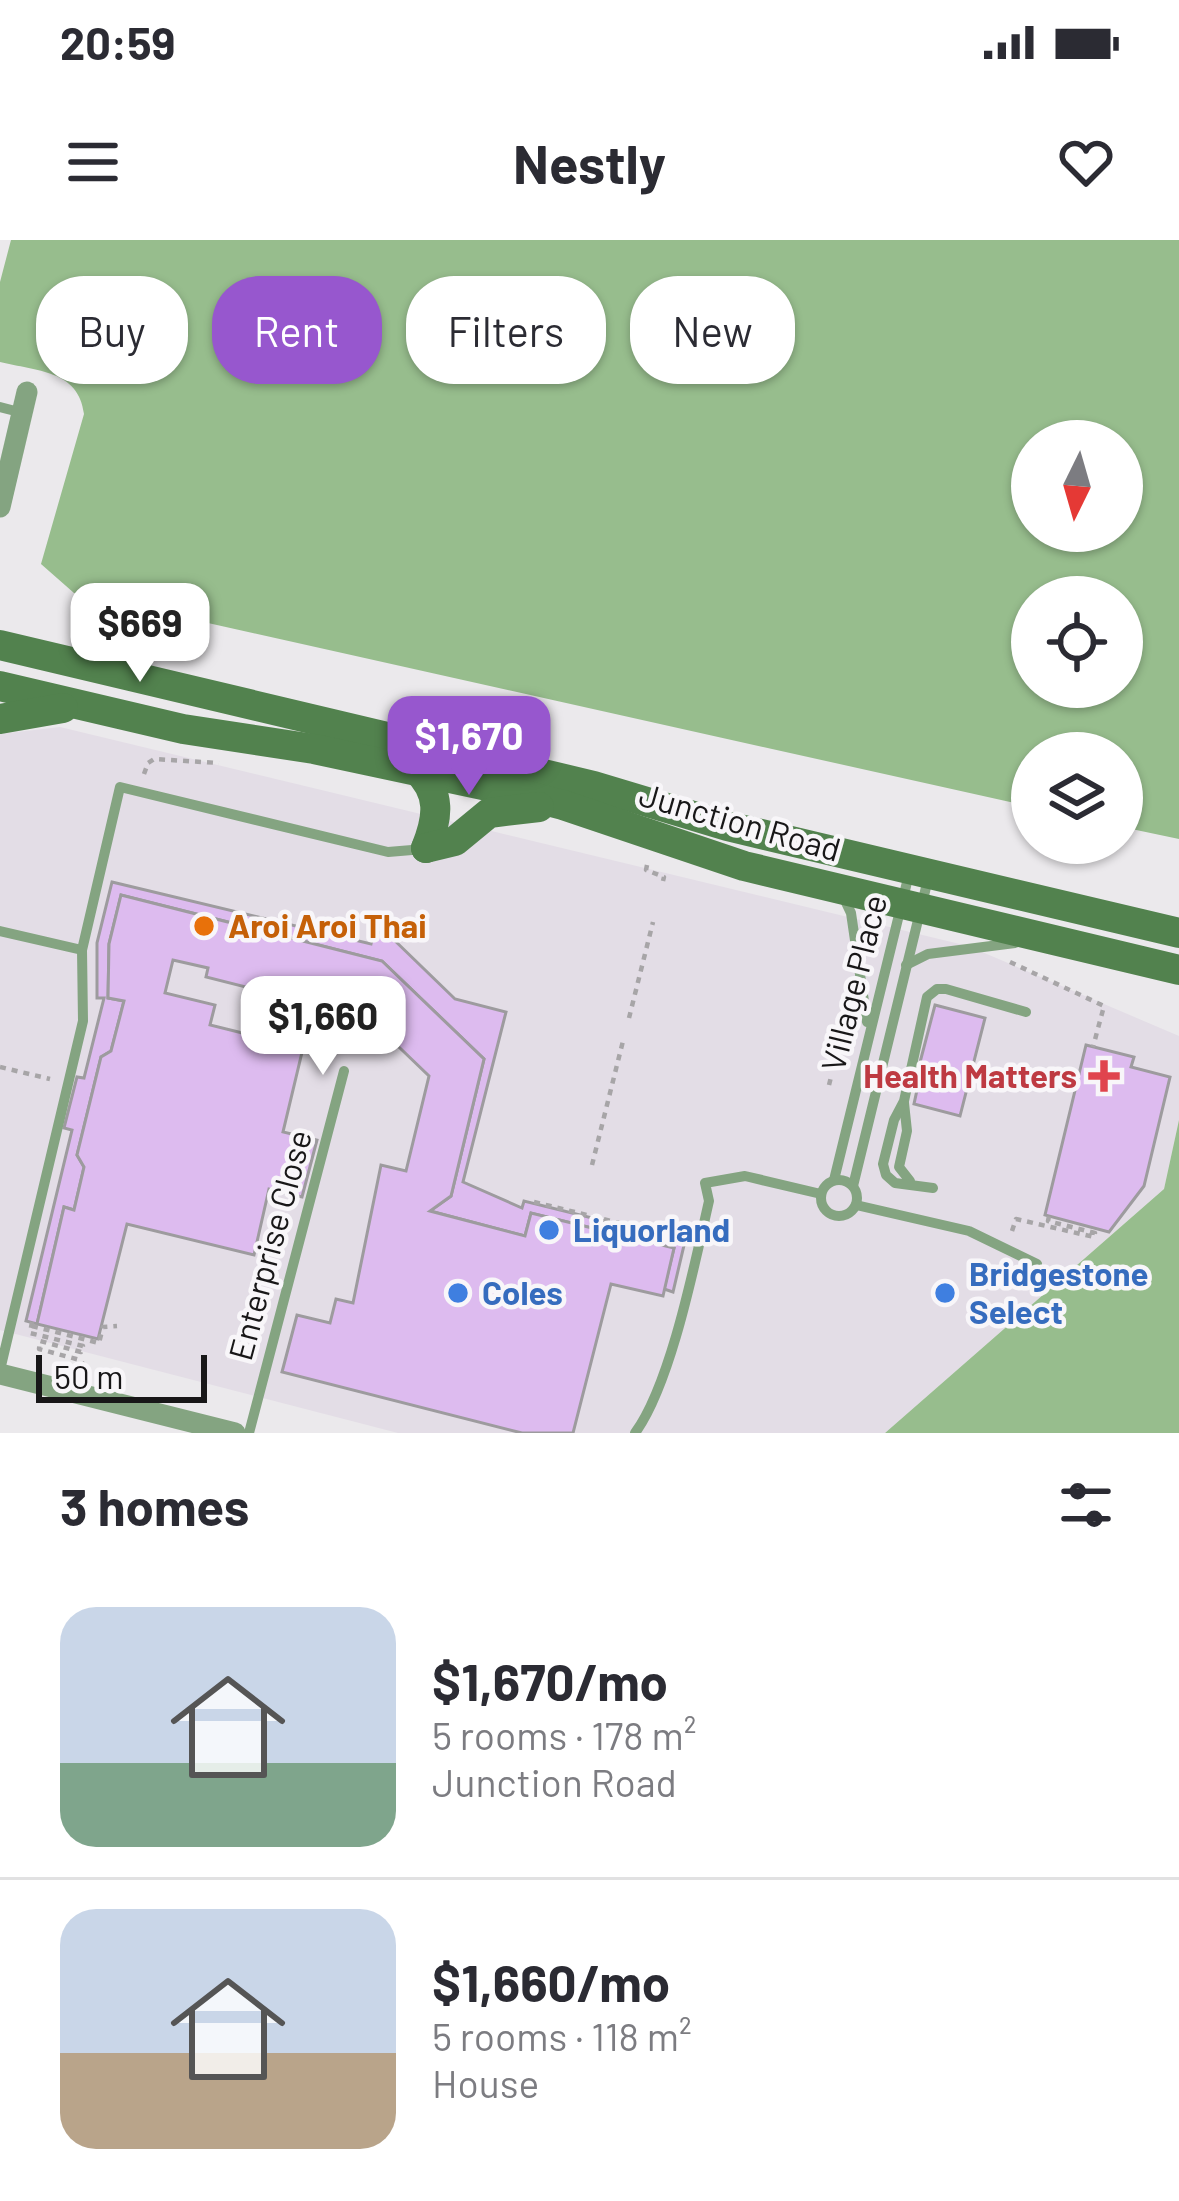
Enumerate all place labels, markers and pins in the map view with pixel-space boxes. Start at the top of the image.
pin: $669 [69,583,211,685]
pin: $1,670 [371,696,567,798]
place label: Aroi Aroi Thai [228,905,427,945]
marker: Aroi Aroi Thai [191,913,217,939]
pin: $1,660 [225,976,421,1078]
place label: Health Matters [863,1055,1077,1095]
marker: Health Matters [1088,1060,1120,1092]
place label: Liquorland [573,1209,730,1249]
marker: Liquorland [536,1217,562,1243]
place label: Bridgestone Select [969,1253,1149,1331]
place label: Coles [482,1272,563,1312]
marker: Coles [445,1280,471,1306]
marker: Bridgestone Select [932,1280,958,1306]

